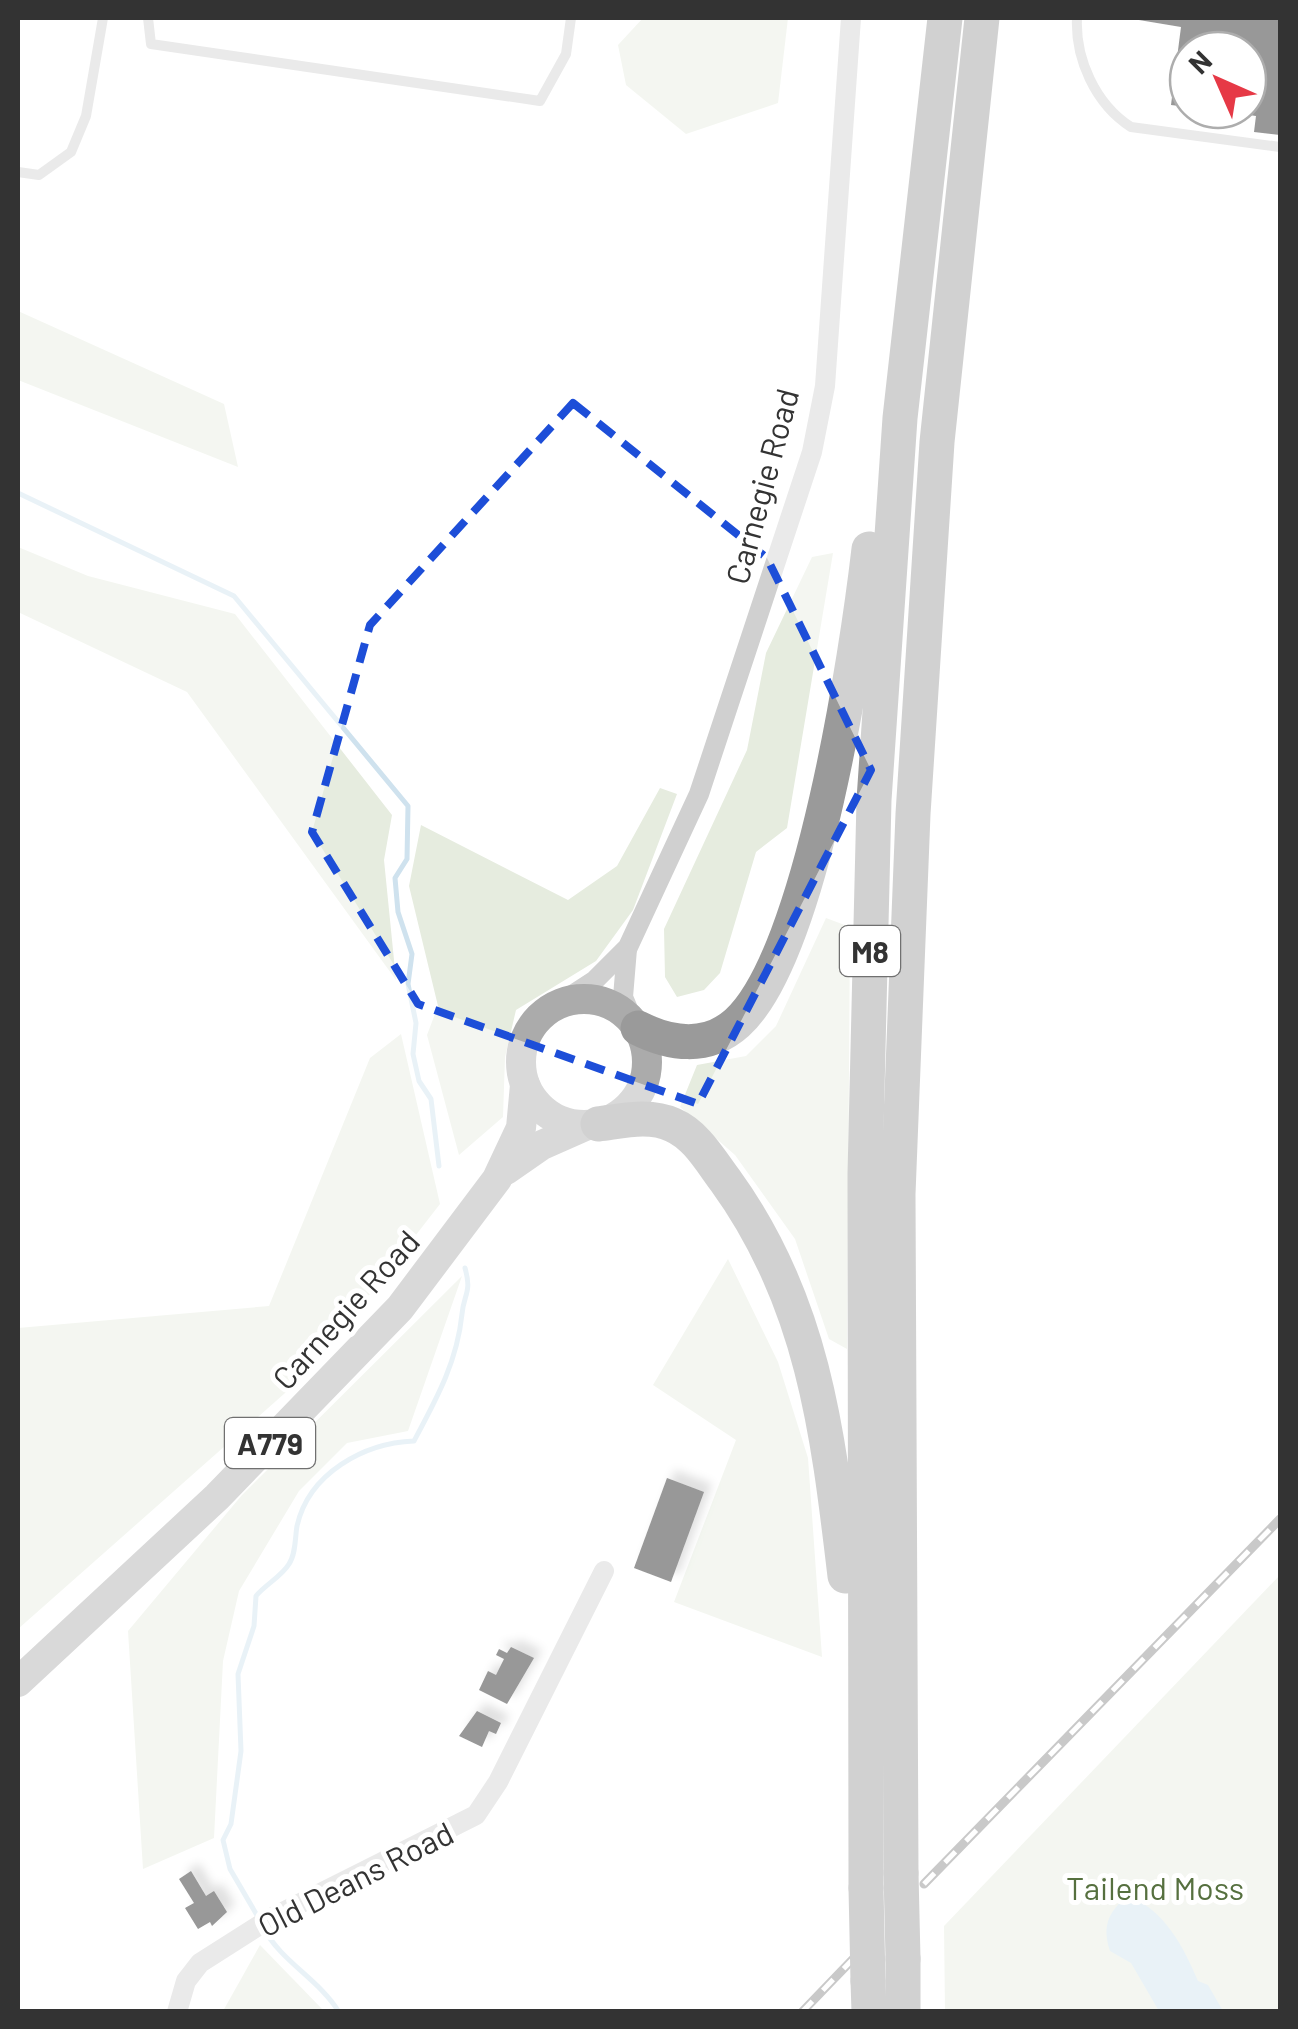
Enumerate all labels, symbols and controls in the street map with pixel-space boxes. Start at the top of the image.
north arrow [1168,30,1268,130]
text: N [1181,43,1218,80]
street label: Carnegie Road [717,384,805,588]
road number: M8 [840,926,900,976]
street label: Carnegie Road [264,1222,426,1396]
road number: A779 [225,1418,315,1468]
street label: Old Deans Road [251,1813,459,1943]
park label: Tailend Moss [1066,1868,1244,1906]

